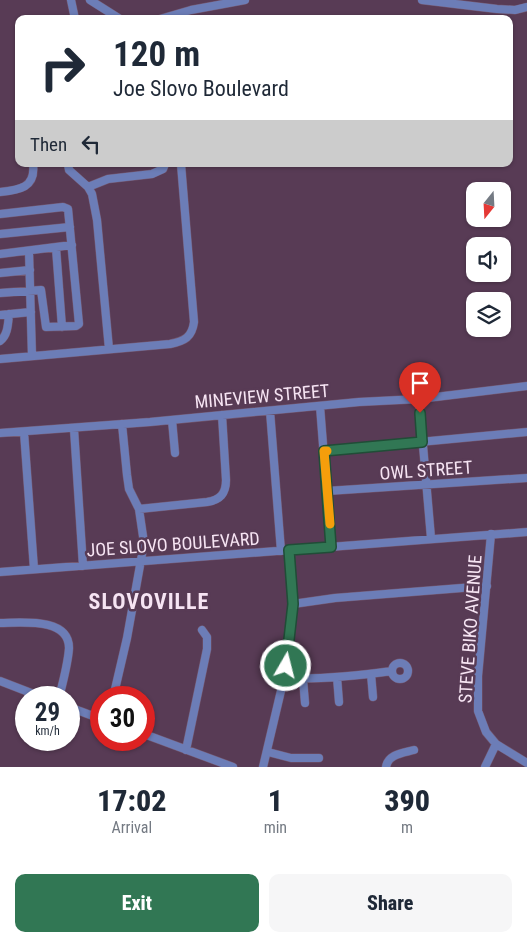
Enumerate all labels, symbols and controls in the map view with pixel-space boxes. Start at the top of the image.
text: 120 m [113,34,200,75]
icon: right [30,35,95,100]
text: Joe Slovo Boulevard [113,76,289,101]
icon: left [77,130,105,158]
text: Then [30,133,67,156]
north arrow [466,182,511,228]
map controls [466,182,511,337]
button: sound [466,237,511,282]
button: layers [466,292,511,337]
pin [399,362,441,413]
icon: arrive [406,369,434,397]
street label: MINEVIEW STREET [194,380,330,412]
street label: OWL STREET [379,456,473,484]
street label: JOE SLOVO BOULEVARD [86,527,260,561]
street label: STEVE BIKO AVENUE [454,554,486,704]
district label: SLOVOVILLE [89,589,209,614]
position arrow [259,639,311,691]
speed limit sign: 30 [90,686,155,751]
text: 29 [35,698,60,727]
text: km/h [35,724,60,738]
text: 17:02 [97,783,167,818]
text: 1 [268,783,283,818]
text: 390 [384,783,430,818]
text: Arrival [111,818,152,837]
text: min [264,818,287,837]
text: m [401,818,413,837]
button: Exit [15,874,259,932]
button: Share [269,874,512,932]

